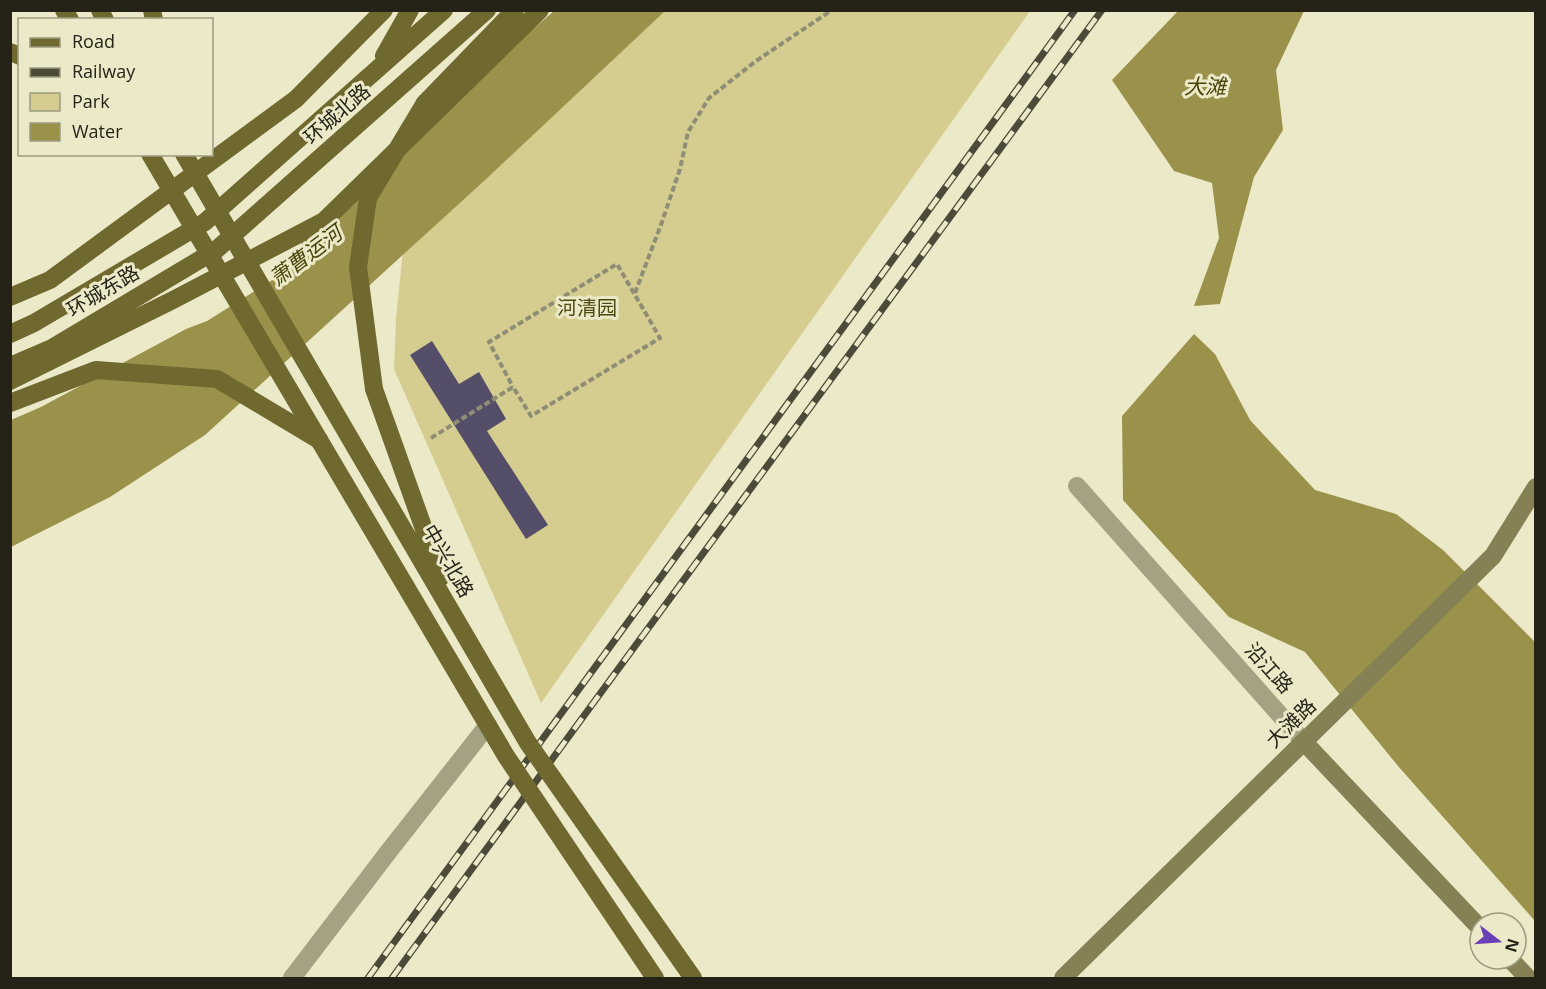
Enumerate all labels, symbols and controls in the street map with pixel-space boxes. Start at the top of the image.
legend [18,18,213,156]
text: Road [72,29,115,53]
text: Railway [72,59,136,83]
water label: 大滩 [1184,72,1229,100]
street label: 环城北路 [298,77,376,150]
text: Park [72,89,110,113]
text: Water [72,119,123,143]
water label: 萧曹运河 [263,216,351,292]
street label: 环城东路 [62,258,144,323]
park label: 河清园 [557,294,617,321]
street label: 中兴北路 [417,519,480,602]
street label: 沿江路 [1239,636,1299,699]
street label: 大滩路 [1260,692,1322,753]
north arrow [1468,911,1528,971]
text: N [1500,936,1525,955]

